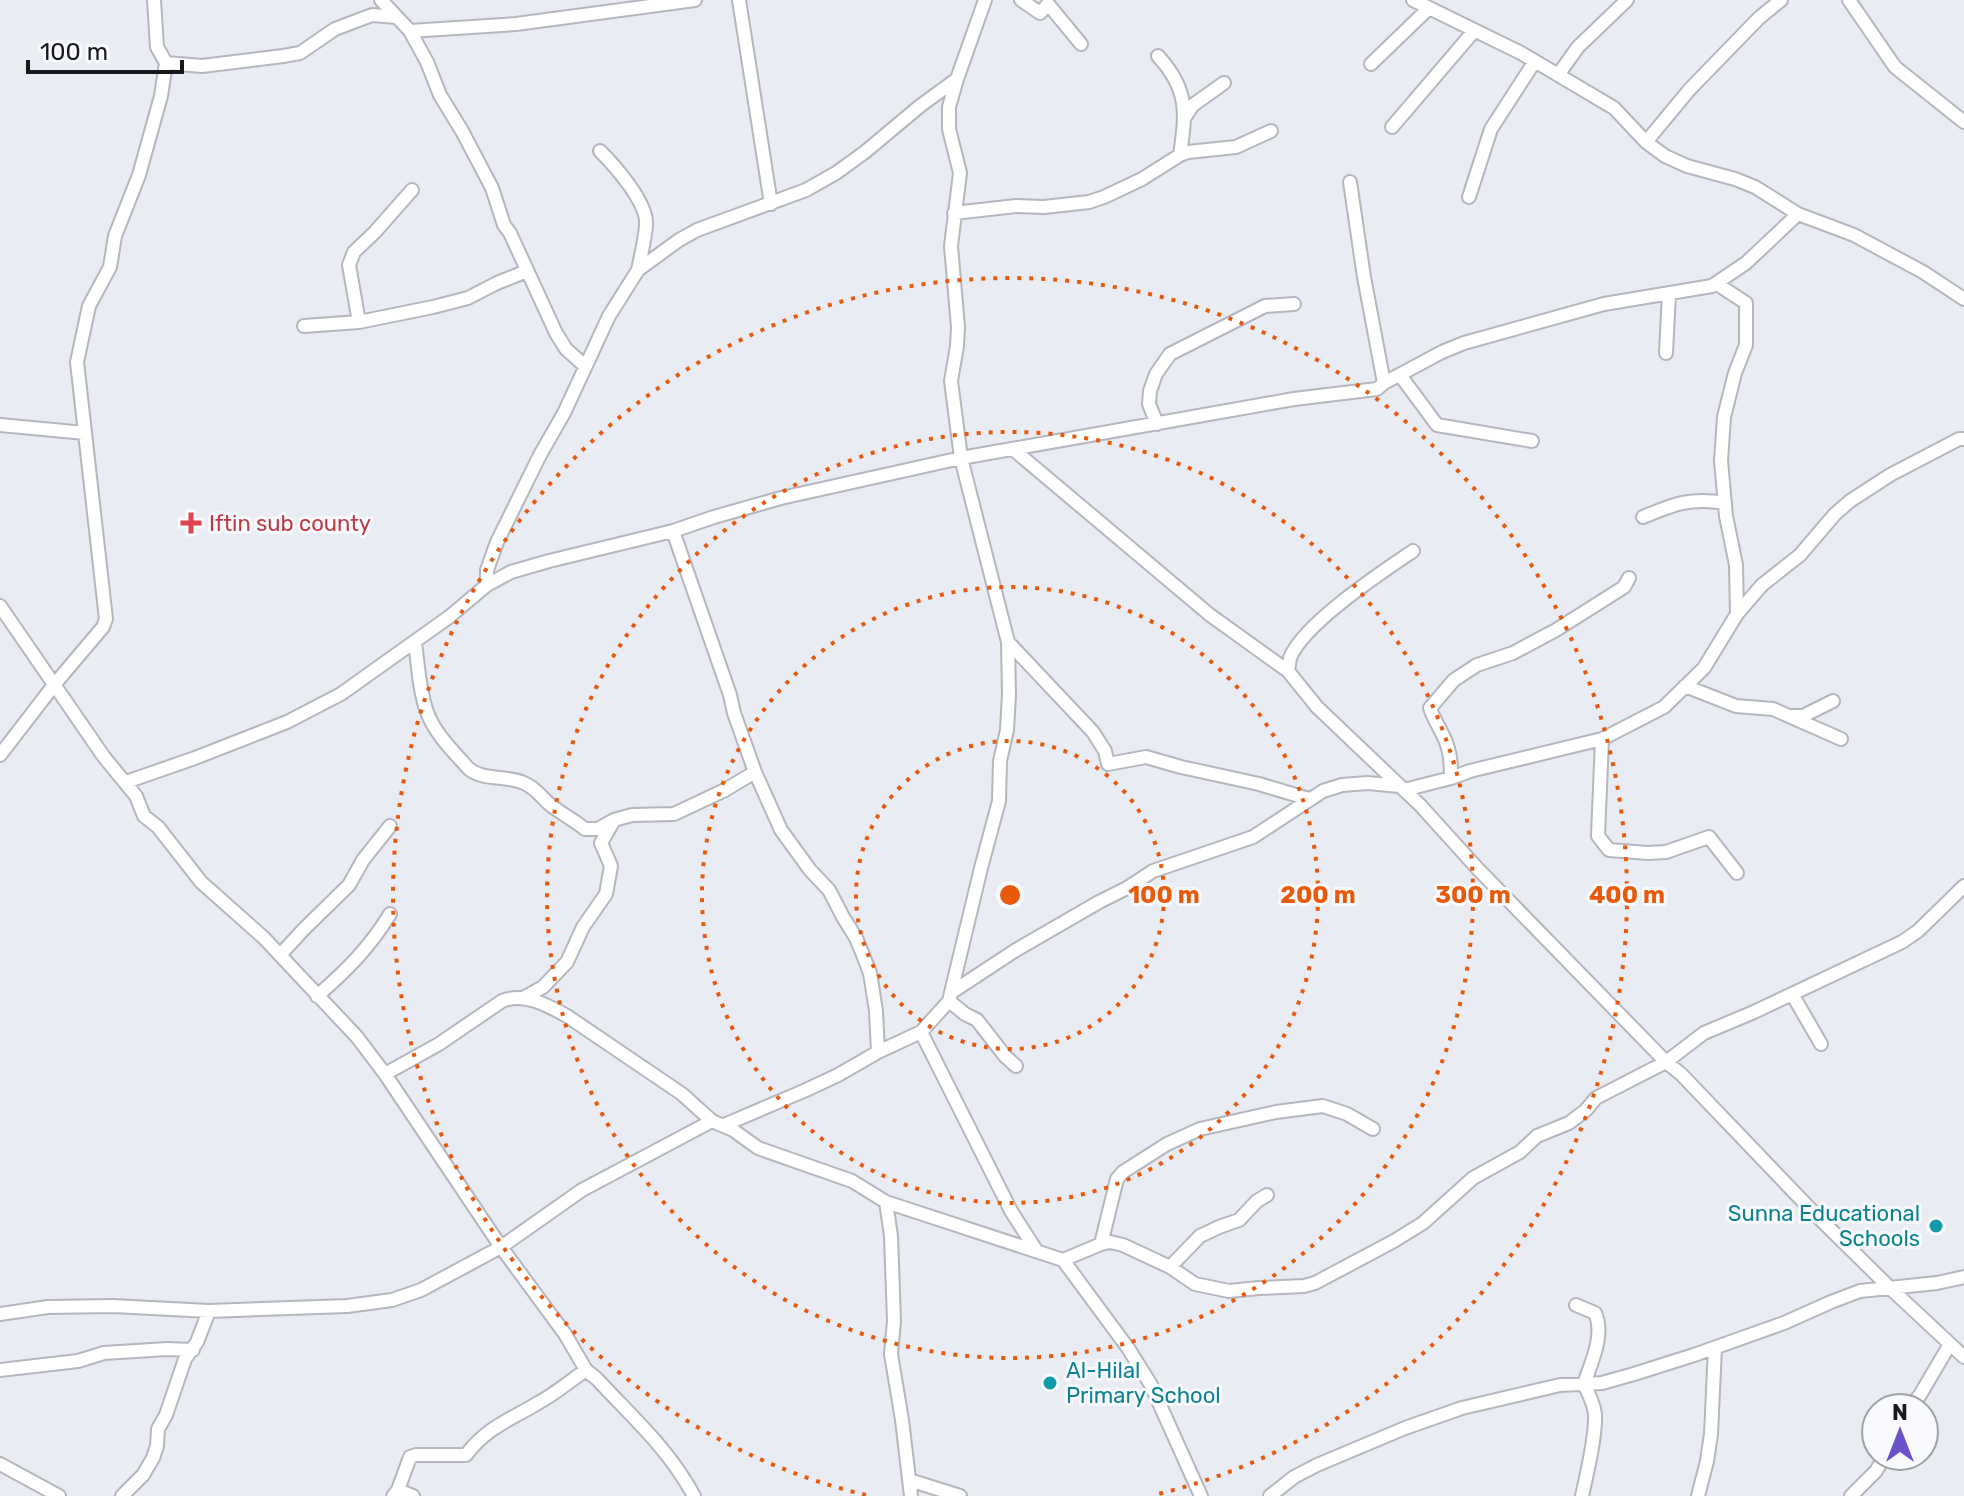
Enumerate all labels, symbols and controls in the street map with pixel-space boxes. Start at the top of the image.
scale bar [28,24,182,74]
text: 100 m [40,38,108,66]
place label: Iftin sub county [209,510,371,537]
marker: Iftin sub county [180,512,202,534]
centre of rings [996,881,1024,909]
text: 100 m [1128,881,1200,909]
text: 200 m [1280,881,1356,909]
text: 300 m [1435,881,1511,909]
text: 400 m [1589,881,1665,909]
place label: Sunna Educational Schools [1728,1200,1920,1252]
marker: Sunna Educational Schools [1927,1217,1945,1235]
place label: Al-Hilal Primary School [1066,1357,1221,1409]
marker: Al-Hilal Primary School [1041,1374,1059,1392]
north arrow [1860,1392,1940,1472]
text: N [1892,1399,1908,1426]

